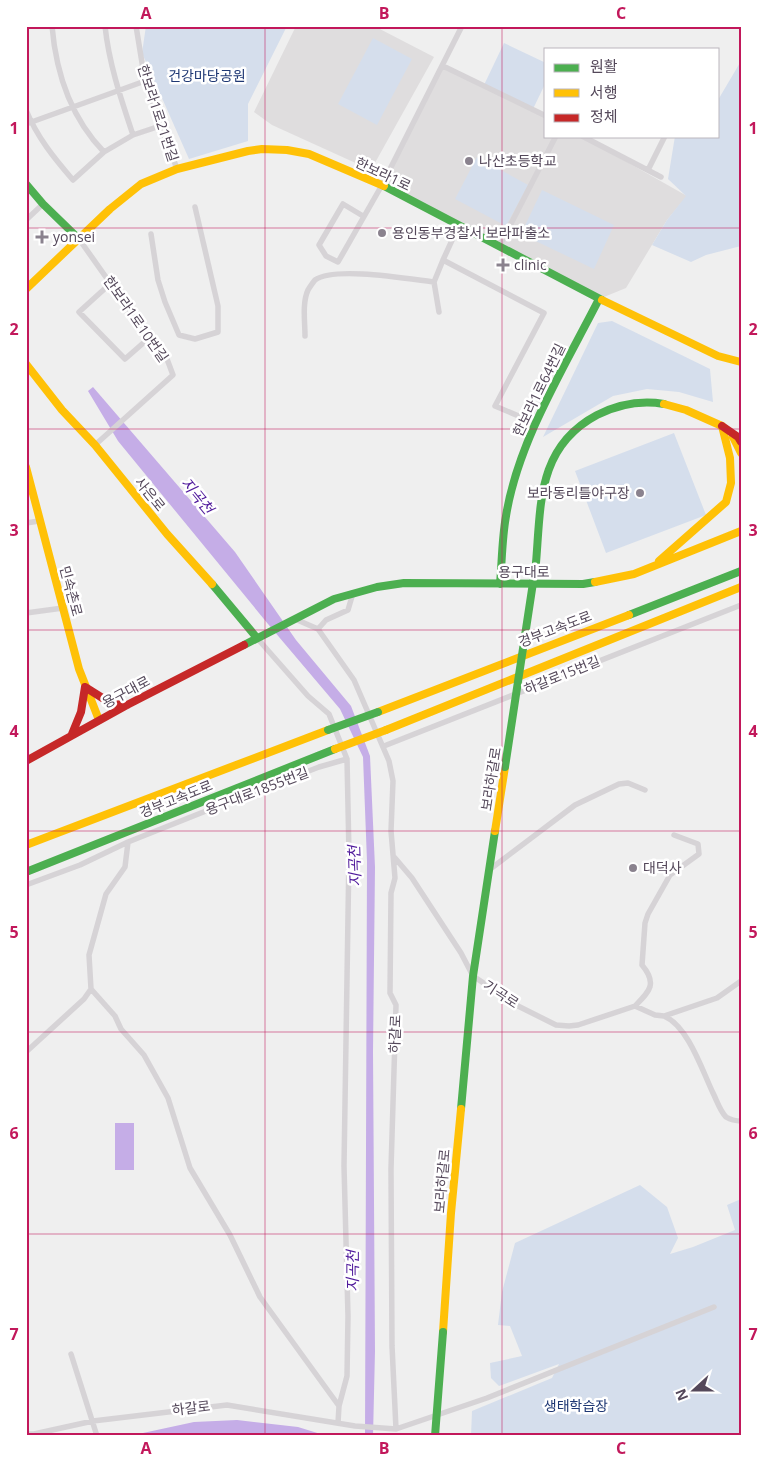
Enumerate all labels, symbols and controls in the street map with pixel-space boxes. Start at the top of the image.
text: A [140,2,152,24]
text: B [379,2,389,24]
text: C [616,2,626,24]
legend [544,48,720,138]
text: 원활 [590,56,618,76]
street label: 한보라1로21번길 [134,62,183,164]
park label: 건강마당공원 [168,66,246,85]
text: 서행 [590,82,618,102]
text: 정체 [590,106,618,126]
text: 1 [9,117,19,139]
text: 1 [748,117,758,139]
place label: 나산초등학교 [479,151,556,170]
street label: 한보라1로 [352,152,414,195]
marker: 나산초등학교 [463,155,475,167]
place label: 용인동부경찰서 보라파출소 [392,223,550,242]
place label: yonsei [53,227,95,246]
marker: 용인동부경찰서 보라파출소 [376,227,388,239]
marker: yonsei [35,230,49,244]
place label: clinic [514,255,547,274]
marker: clinic [496,258,510,272]
street label: 한보라1로10번길 [100,272,173,366]
text: 2 [9,318,19,340]
text: 2 [748,318,758,340]
street label: 한보라1로64번길 [508,340,569,439]
street label: 사은로 [131,473,170,515]
water label: 지곡천 [177,473,220,519]
place label: 보라동리틀야구장 [527,483,630,502]
marker: 보라동리틀야구장 [634,487,646,499]
text: 3 [9,519,19,541]
text: 3 [748,519,758,541]
street label: 용구대로 [498,562,550,581]
street label: 민속촌로 [56,564,87,618]
street label: 경부고속도로 [515,606,594,651]
street label: 하갈로15번길 [521,651,603,698]
street label: 용구대로 [99,671,153,712]
text: 4 [9,720,19,742]
text: 4 [748,720,758,742]
street label: 보라하갈로 [476,746,505,812]
street label: 용구대로1855번길 [202,762,311,819]
street label: 경부고속도로 [136,775,215,822]
water label: 지곡천 [343,843,365,887]
place label: 대덕사 [643,858,682,877]
marker: 대덕사 [627,862,639,874]
text: 5 [9,921,19,943]
text: 5 [748,921,758,943]
street label: 기곡로 [480,975,523,1012]
street label: 하갈로 [384,1014,405,1054]
text: 6 [9,1122,19,1144]
text: 6 [748,1122,758,1144]
street label: 보라하갈로 [429,1148,454,1214]
water label: 지곡천 [342,1248,362,1292]
text: 7 [9,1323,19,1345]
text: 7 [748,1323,758,1345]
north arrow [670,1364,720,1414]
text: N [670,1386,692,1404]
street label: 하갈로 [171,1396,211,1419]
park label: 생태학습장 [544,1396,608,1415]
text: A [140,1437,152,1459]
text: B [379,1437,389,1459]
text: C [616,1437,626,1459]

